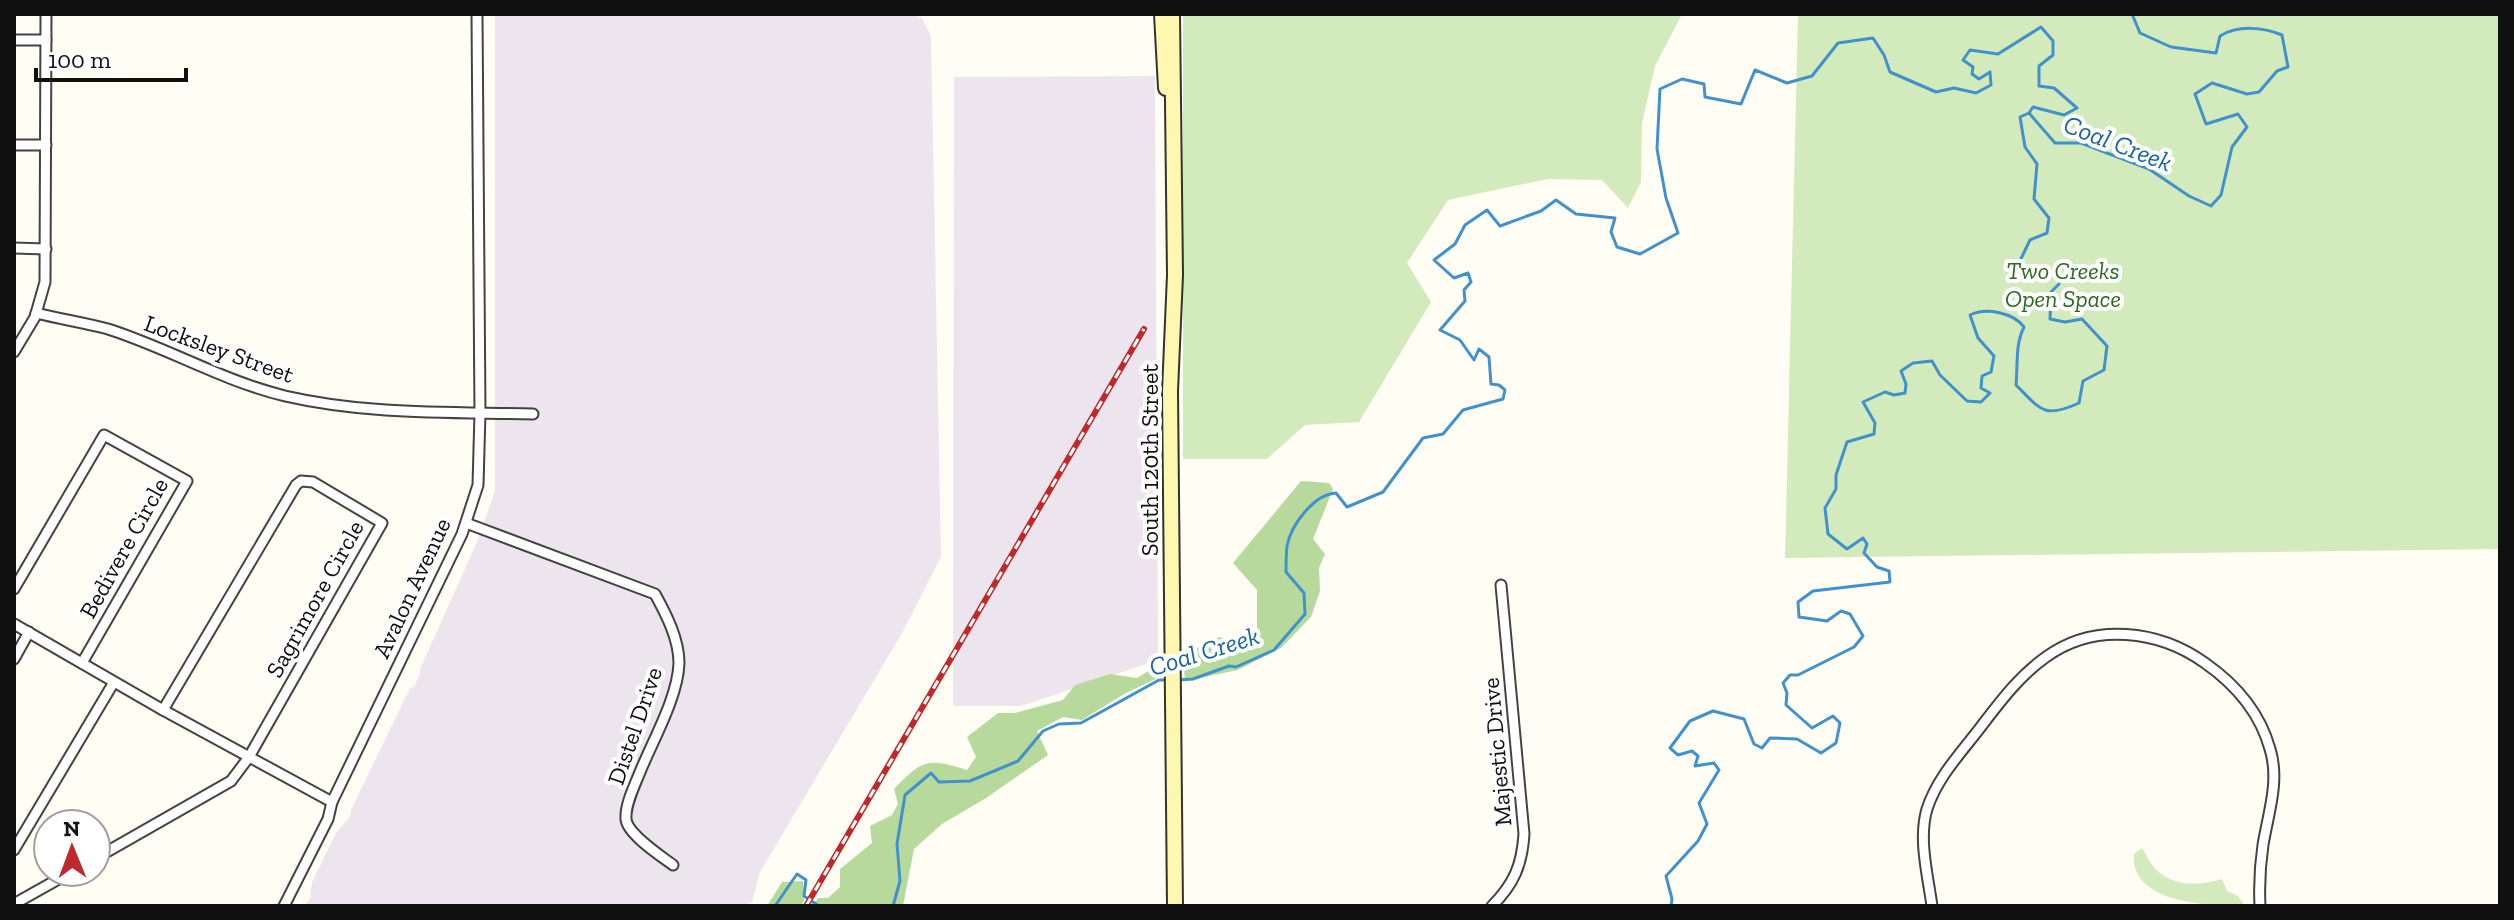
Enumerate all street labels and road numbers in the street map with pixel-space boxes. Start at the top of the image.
street label: Locksley Street [140,308,298,389]
street label: South 120th Street [1135,364,1164,556]
street label: Bedivere Circle [73,472,174,623]
street label: Avalon Avenue [366,513,457,663]
street label: Sagrimore Circle [259,515,370,682]
street label: Distel Drive [601,663,668,789]
street label: Majestic Drive [1476,677,1517,828]

